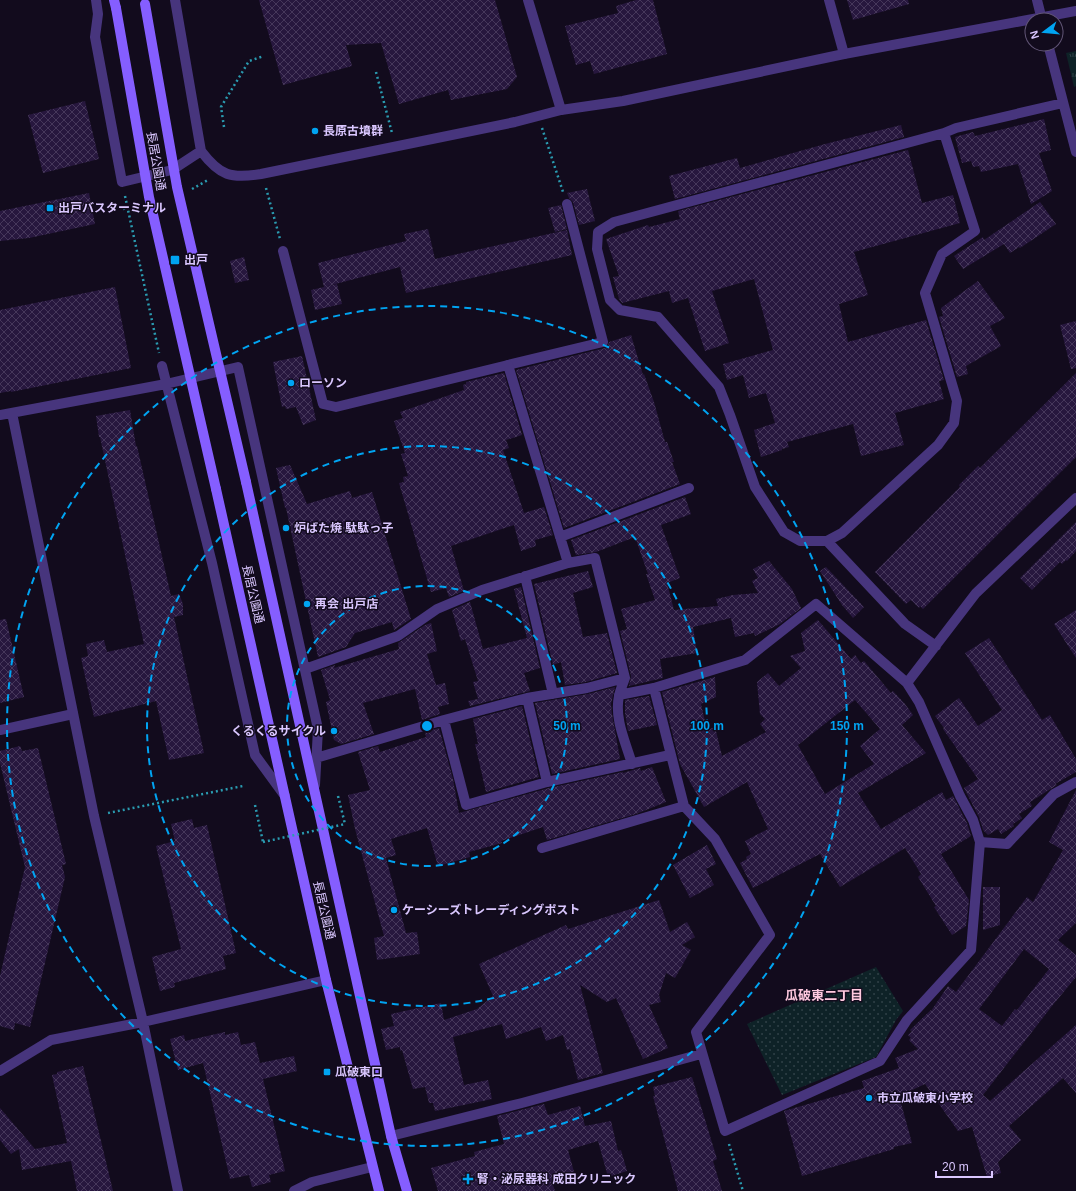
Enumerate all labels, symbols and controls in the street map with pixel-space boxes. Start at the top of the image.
north arrow [1024,12,1064,52]
text: N [1028,29,1041,40]
place label: 長原古墳群 [323,124,383,138]
marker: 長原古墳群 [310,126,320,136]
street label: 長居公園通 [144,130,168,192]
place label: 出戸バスターミナル [58,201,166,215]
marker: 出戸バスターミナル [45,203,55,213]
place label: 出戸 [184,253,208,267]
marker: 出戸 [169,254,181,266]
place label: ローソン [299,376,347,390]
marker: ローソン [286,378,296,388]
place label: 炉ばた焼 駄駄っ子 [294,521,393,535]
marker: 炉ばた焼 駄駄っ子 [281,523,291,533]
street label: 長居公園通 [239,563,267,625]
place label: 再会 出戸店 [315,597,378,611]
marker: 再会 出戸店 [302,599,312,609]
centre of rings [420,719,434,733]
text: 50 m [553,719,581,733]
text: 100 m [690,719,724,733]
text: 150 m [830,719,864,733]
place label: くるくるサイクル [231,724,326,738]
marker: くるくるサイクル [329,726,339,736]
street label: 長居公園通 [310,879,338,941]
place label: ケーシーズトレーディングポスト [402,903,580,917]
marker: ケーシーズトレーディングポスト [389,905,399,915]
district label: 瓜破東二丁目 [785,988,863,1003]
place label: 瓜破東口 [335,1065,383,1079]
marker: 瓜破東口 [322,1067,332,1077]
place label: 市立瓜破東小学校 [877,1091,973,1105]
marker: 市立瓜破東小学校 [864,1093,874,1103]
scale bar [936,1153,992,1179]
text: 20 m [942,1160,969,1174]
place label: 腎・泌尿器科 成田クリニック [477,1172,636,1186]
marker: 腎・泌尿器科 成田クリニック [462,1173,474,1185]

